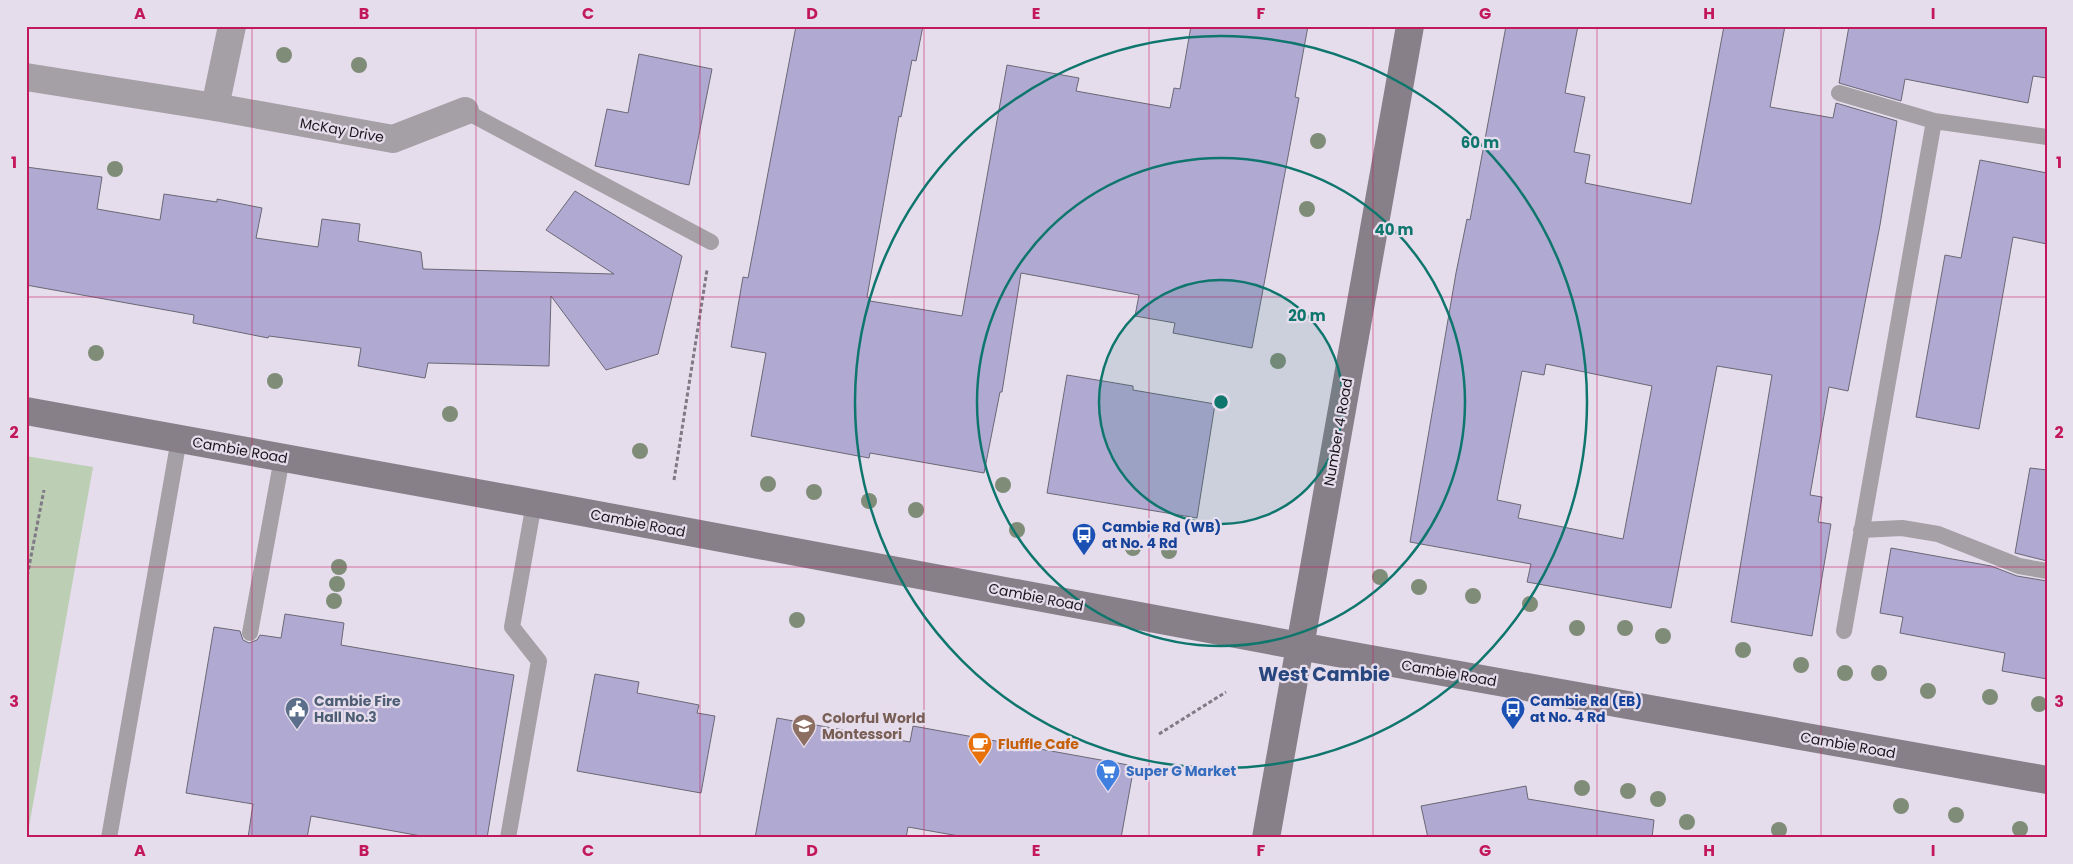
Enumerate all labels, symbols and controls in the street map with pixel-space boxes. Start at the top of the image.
text: A [134,2,146,25]
text: B [359,2,369,25]
text: C [582,2,594,25]
text: D [806,2,818,25]
text: E [1032,2,1040,25]
text: F [1257,2,1266,25]
text: G [1479,2,1491,25]
text: H [1703,2,1715,25]
text: I [1931,2,1935,25]
street label: McKay Drive [298,113,386,147]
text: 60 m [1461,132,1499,153]
text: 1 [11,151,17,174]
text: 1 [2056,151,2062,174]
text: 40 m [1374,219,1414,240]
text: 20 m [1288,305,1326,326]
street label: Number 4 Road [1319,376,1357,488]
centre of rings [1212,393,1230,411]
text: 2 [9,421,19,444]
text: 2 [2054,421,2064,444]
street label: Cambie Road [191,432,289,468]
street label: Cambie Road [589,504,687,542]
place label: Cambie Rd (WB) at No. 4 Rd [1102,517,1221,553]
bus stop icon: Cambie Rd (WB) at No. 4 Rd [1071,522,1097,556]
street label: Cambie Road [987,578,1085,616]
street label: Cambie Road [1400,655,1498,691]
district label: West Cambie [1258,661,1390,688]
text: 3 [9,690,19,713]
text: 3 [2054,690,2064,713]
place label: Cambie Fire Hall No.3 [314,691,401,727]
place label: Cambie Rd (EB) at No. 4 Rd [1530,691,1642,727]
public building icon: Cambie Fire Hall No.3 [284,696,310,730]
bus stop icon: Cambie Rd (EB) at No. 4 Rd [1500,696,1526,730]
place label: Colorful World Montessori [822,708,925,744]
school or university icon: Colorful World Montessori [791,713,817,747]
street label: Cambie Road [1799,727,1897,763]
cafe icon: Fluffle Cafe [967,731,993,765]
place label: Fluffle Cafe [998,734,1079,754]
supermarket icon: Super G Market [1095,758,1121,792]
place label: Super G Market [1126,761,1236,781]
text: A [134,839,146,862]
text: B [359,839,369,862]
text: C [582,839,594,862]
text: D [806,839,818,862]
text: E [1032,839,1040,862]
text: F [1257,839,1266,862]
text: G [1479,839,1491,862]
text: H [1703,839,1715,862]
text: I [1931,839,1935,862]

